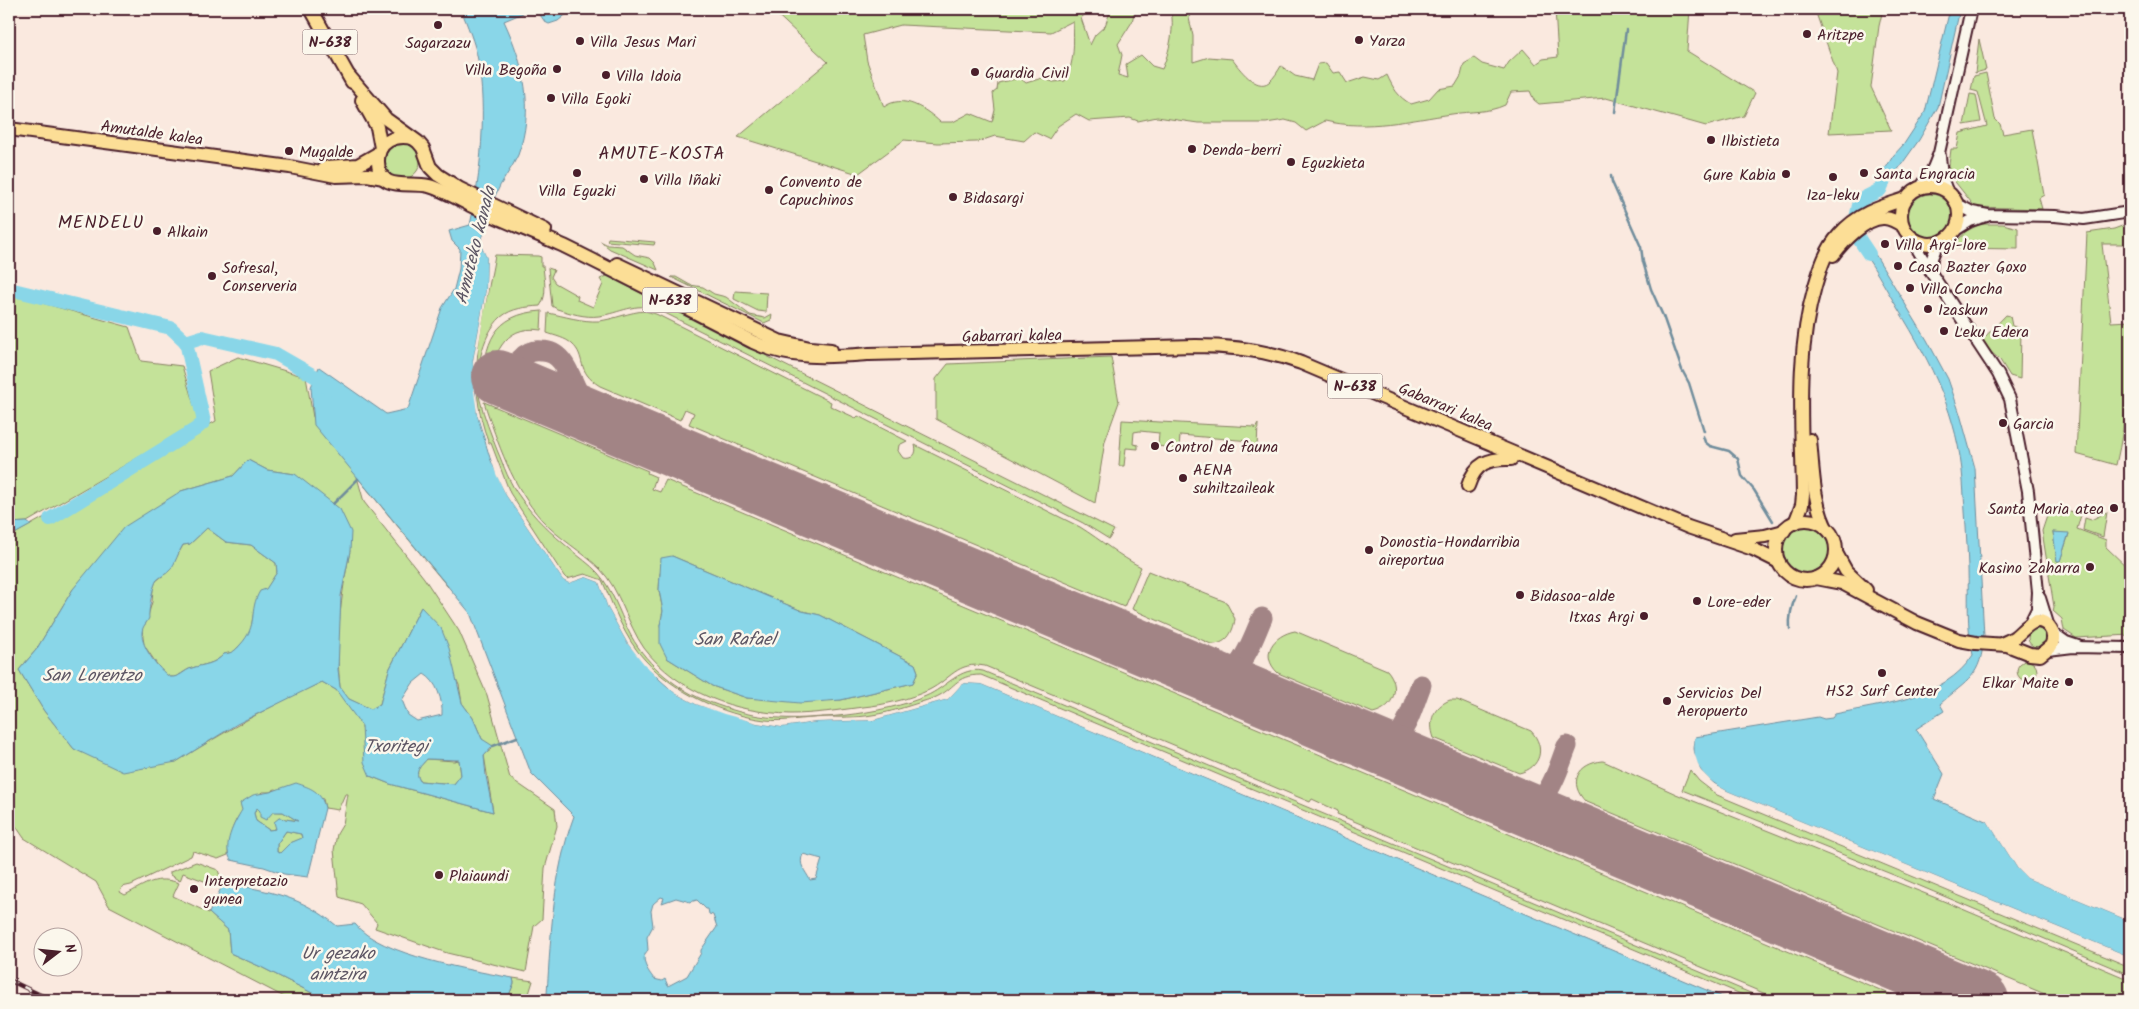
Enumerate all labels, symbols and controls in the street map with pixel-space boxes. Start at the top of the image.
marker: Sagarzazu [432,19,444,31]
place label: Aritzpe [1817,23,1864,48]
marker: Aritzpe [1801,28,1813,40]
place label: Yarza [1369,29,1406,54]
road number: N-638 [302,30,358,54]
place label: Villa Jesus Mari [590,30,697,55]
place label: Sagarzazu [405,31,471,56]
marker: Yarza [1353,34,1365,46]
marker: Villa Jesus Mari [574,35,586,47]
place label: Villa Begoña [465,58,547,83]
place label: Guardia Civil [985,61,1069,86]
marker: Villa Begoña [551,63,563,75]
place label: Villa Idoia [616,64,682,89]
marker: Guardia Civil [969,66,981,78]
marker: Villa Idoia [600,69,612,81]
place label: Villa Egoki [561,87,632,112]
marker: Villa Egoki [545,92,557,104]
street label: Amutalde kalea [99,114,205,153]
place label: Ilbistieta [1721,129,1780,154]
marker: Ilbistieta [1705,134,1717,146]
place label: Denda-berri [1202,138,1282,163]
place label: Mugalde [299,140,354,165]
district label: AMUTE-KOSTA [598,140,726,169]
marker: Denda-berri [1186,143,1198,155]
marker: Mugalde [283,145,295,157]
place label: Eguzkieta [1301,151,1365,176]
marker: Eguzkieta [1285,156,1297,168]
place label: Santa Engracia [1874,162,1975,187]
place label: Gure Kabia [1703,163,1776,188]
marker: Villa Eguzki [571,167,583,179]
marker: Santa Engracia [1858,167,1870,179]
place label: Villa Iñaki [654,168,722,193]
marker: Gure Kabia [1780,168,1792,180]
place label: Convento de Capuchinos [779,170,862,213]
marker: Iza-leku [1827,171,1839,183]
marker: Villa Iñaki [638,173,650,185]
place label: Villa Eguzki [538,179,617,204]
water label: Amuteko kanala [448,182,505,307]
place label: Iza-leku [1806,183,1860,208]
marker: Convento de Capuchinos [763,184,775,196]
place label: Bidasargi [963,186,1025,211]
marker: Bidasargi [947,191,959,203]
district label: MENDELU [58,209,144,238]
place label: Alkain [167,220,208,245]
marker: Alkain [151,225,163,237]
place label: Villa Argi-lore [1895,233,1987,258]
marker: Villa Argi-lore [1879,238,1891,250]
place label: Casa Bazter Goxo [1908,255,2027,280]
place label: Sofresal, Conserveria [222,256,297,299]
marker: Casa Bazter Goxo [1892,260,1904,272]
marker: Sofresal, Conserveria [206,270,218,282]
place label: Villa Concha [1920,277,2003,302]
marker: Villa Concha [1904,282,1916,294]
road number: N-638 [642,288,698,312]
place label: Izaskun [1938,298,1988,323]
marker: Izaskun [1922,303,1934,315]
place label: Leku Edera [1954,320,2029,345]
street label: Gabarrari kalea [962,323,1062,350]
marker: Leku Edera [1938,325,1950,337]
road number: N-638 [1328,374,1382,398]
street label: Gabarrari kalea [1394,376,1497,439]
place label: Garcia [2013,412,2054,437]
marker: Garcia [1997,417,2009,429]
place label: Control de fauna [1165,435,1278,460]
marker: Control de fauna [1149,440,1161,452]
place label: AENA suhiltzaileak [1193,458,1275,501]
marker: AENA suhiltzaileak [1177,472,1189,484]
place label: Santa Maria atea [1988,497,2104,522]
marker: Santa Maria atea [2108,502,2120,514]
place label: Donostia-Hondarribia aireportua [1379,530,1520,573]
marker: Donostia-Hondarribia aireportua [1363,544,1375,556]
place label: Kasino Zaharra [1979,556,2080,581]
marker: Kasino Zaharra [2084,561,2096,573]
place label: Bidasoa-alde [1530,584,1615,609]
marker: Bidasoa-alde [1514,589,1526,601]
place label: Lore-eder [1707,590,1772,615]
marker: Lore-eder [1691,595,1703,607]
place label: Itxas Argi [1569,605,1635,630]
marker: Itxas Argi [1638,610,1650,622]
water label: San Rafael [694,626,779,655]
water label: San Lorentzo [42,662,144,691]
marker: HS2 Surf Center [1876,667,1888,679]
place label: Elkar Maite [1982,671,2059,696]
marker: Elkar Maite [2063,676,2075,688]
place label: HS2 Surf Center [1826,679,1940,704]
place label: Servicios Del Aeropuerto [1677,681,1761,724]
marker: Servicios Del Aeropuerto [1661,695,1673,707]
water label: Txoritegi [364,733,432,762]
place label: Plaiaundi [449,864,510,889]
place label: Interpretazio gunea [203,869,288,912]
marker: Plaiaundi [433,869,445,881]
marker: Interpretazio gunea [188,883,200,895]
north arrow [32,926,82,976]
water label: Ur gezako aintzira [301,940,377,990]
text: N [58,941,81,956]

